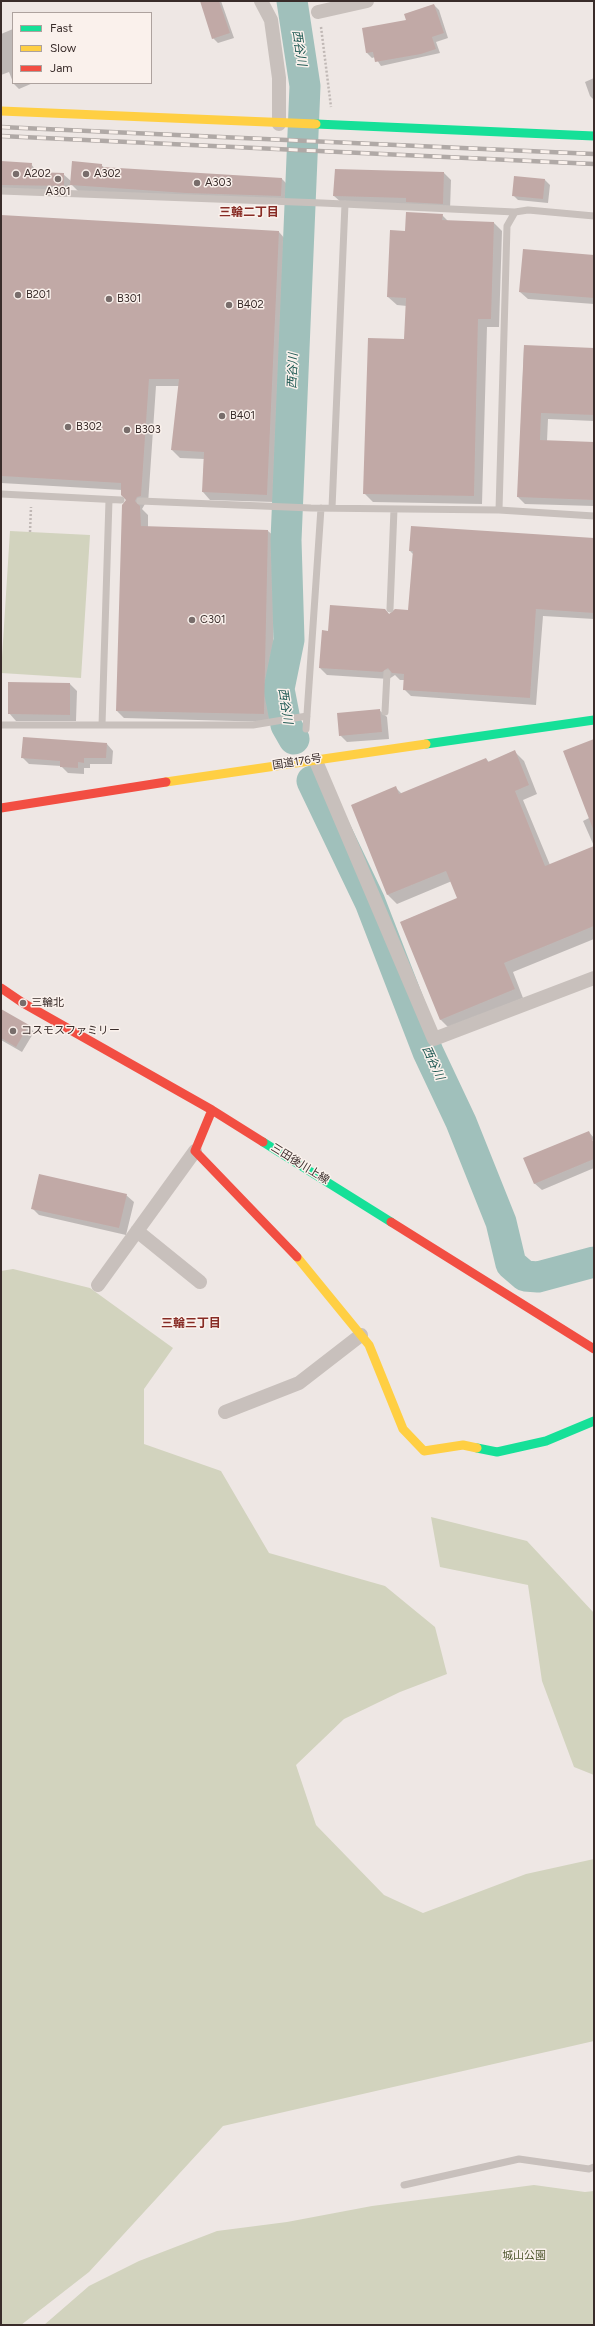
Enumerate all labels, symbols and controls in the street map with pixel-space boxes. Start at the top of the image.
legend [12,12,152,84]
text: Fast [50,21,73,35]
water label: 西谷川 [289,29,309,67]
text: Slow [50,41,76,55]
text: Jam [50,61,73,75]
place label: A202 [24,167,51,181]
place label: A302 [94,167,121,181]
marker: A202 [11,169,21,179]
marker: A302 [81,169,91,179]
marker: A301 [53,174,63,184]
place label: A303 [205,176,231,190]
marker: A303 [192,178,202,188]
place label: A301 [45,185,71,199]
district label: 三輪二丁目 [219,205,279,219]
place label: B201 [26,288,50,302]
marker: B201 [13,290,23,300]
place label: B301 [117,292,141,306]
marker: B301 [104,294,114,304]
place label: B402 [237,298,264,312]
marker: B402 [224,300,234,310]
water label: 西谷川 [285,353,301,389]
place label: B401 [230,409,255,423]
marker: B401 [217,411,227,421]
place label: B302 [76,420,102,434]
marker: B302 [63,422,73,432]
place label: B303 [135,423,161,437]
marker: B303 [122,425,132,435]
place label: C301 [200,613,226,627]
marker: C301 [187,615,197,625]
water label: 西谷川 [275,687,295,725]
street label: 国道176号 [271,752,323,772]
place label: 三輪北 [31,996,64,1010]
marker: 三輪北 [18,998,28,1008]
place label: コスモスファミリー [21,1024,120,1038]
marker: コスモスファミリー [8,1026,18,1036]
water label: 西谷川 [419,1044,447,1082]
street label: 三田後川上線 [269,1141,331,1187]
district label: 三輪三丁目 [161,1316,221,1330]
park label: 城山公園 [502,2249,546,2263]

